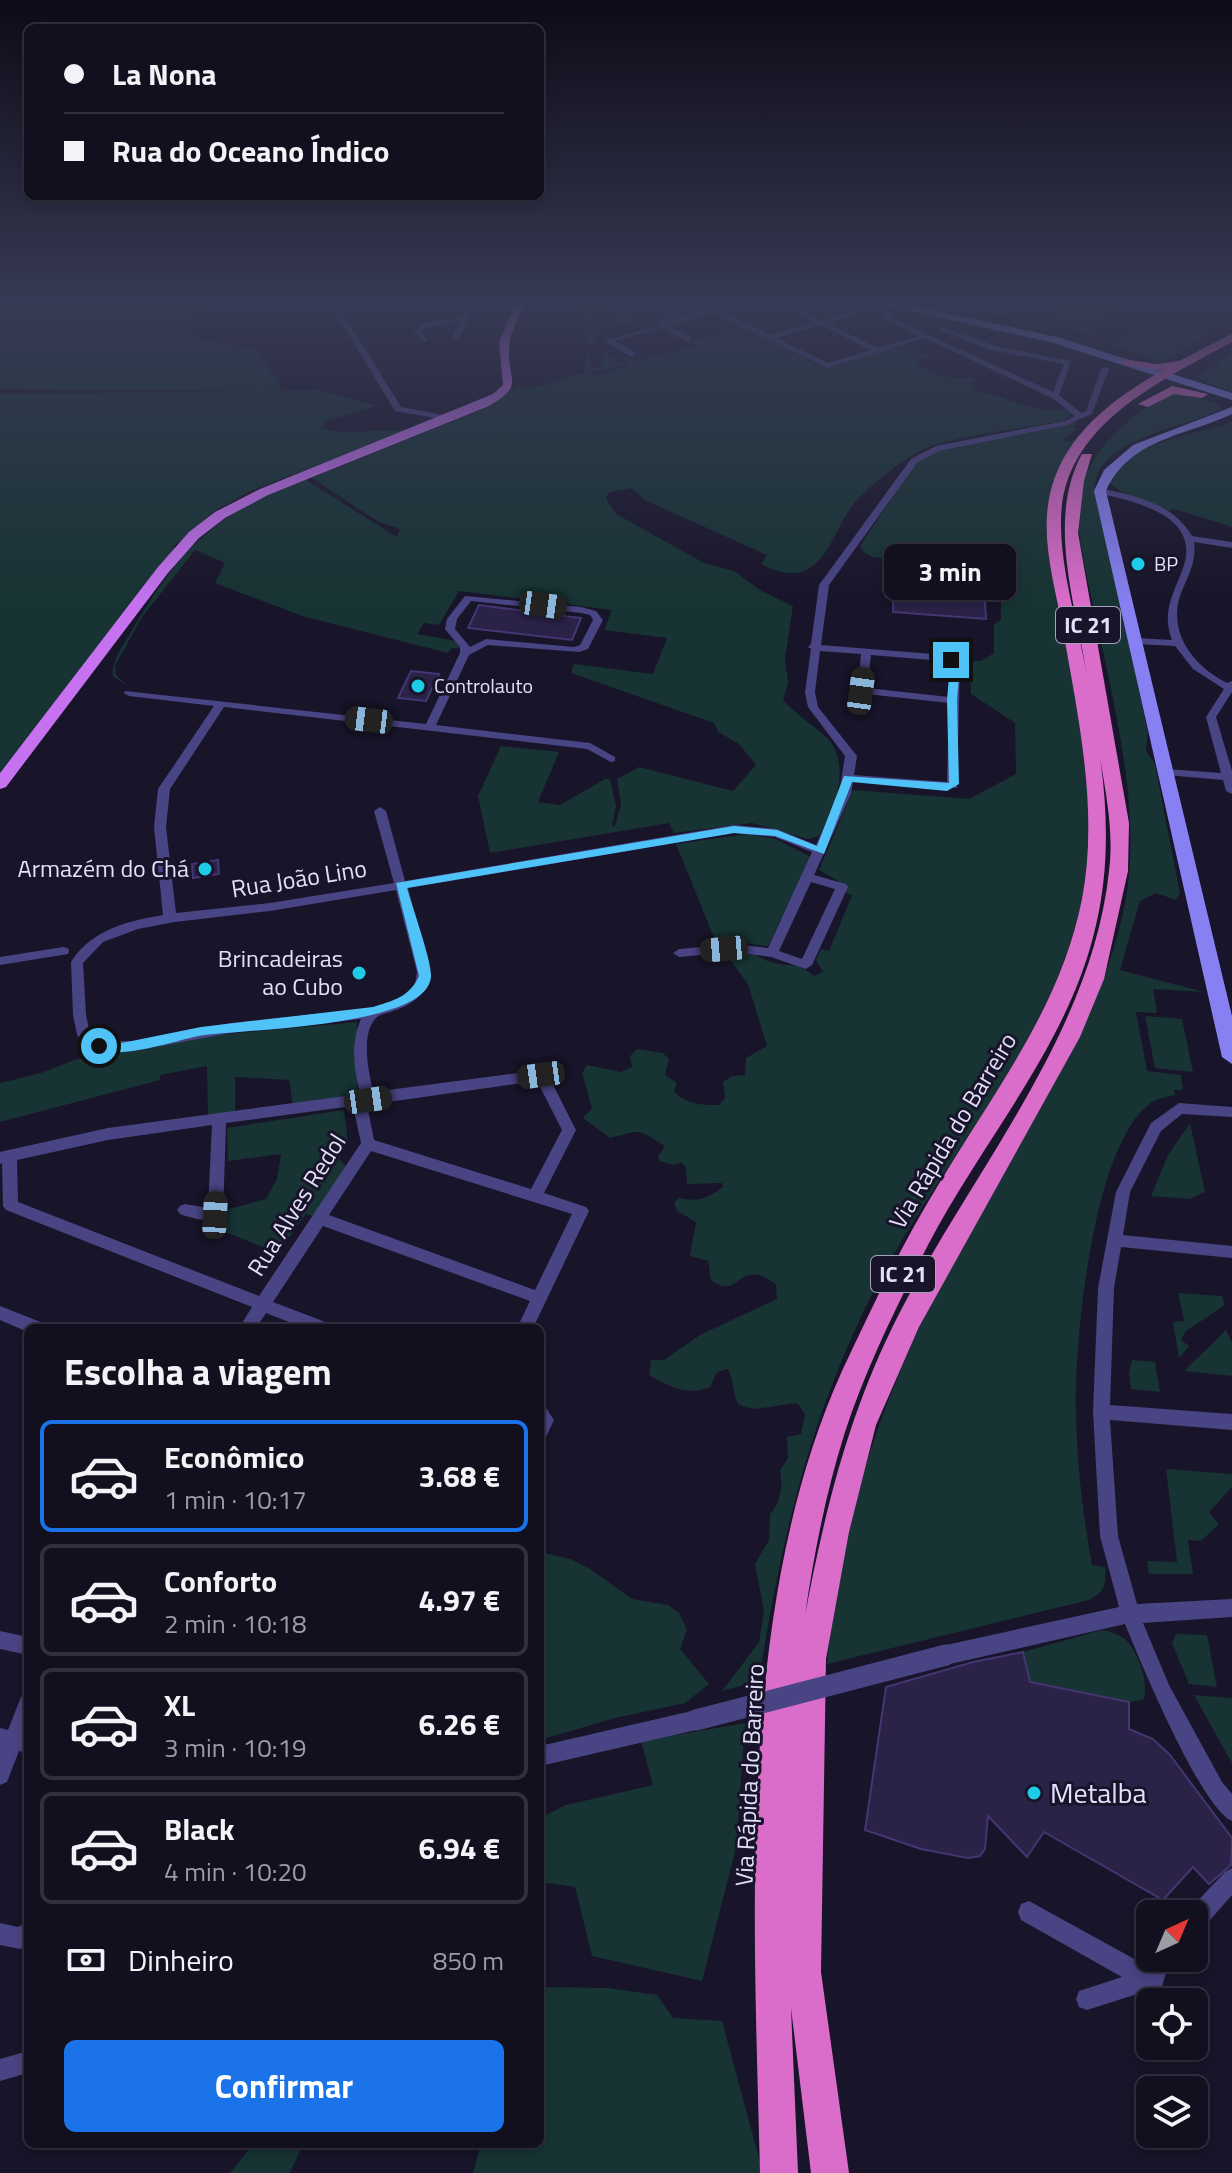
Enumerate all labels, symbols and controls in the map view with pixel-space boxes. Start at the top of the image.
text: La Nona [112,51,217,97]
text: Rua do Oceano Índico [112,128,389,174]
callout: 3 min [885,544,1017,600]
place label: BP [1154,548,1178,579]
text: 3 min [918,552,982,591]
marker: BP [1129,555,1147,573]
car [518,590,568,620]
road number: IC 21 [1056,607,1120,643]
route end [933,642,969,678]
car [846,666,876,716]
place label: Controlauto [434,670,533,701]
marker: Controlauto [409,677,427,695]
car [344,705,394,735]
place label: Armazém do Chá [17,850,189,886]
street label: Rua João Lino [229,850,369,906]
marker: Armazém do Chá [196,860,214,878]
car [699,935,749,963]
place label: Brincadeiras ao Cubo [218,940,343,1004]
marker: Brincadeiras ao Cubo [350,964,368,982]
street label: Via Rápida do Barreiro [879,1026,1025,1235]
route start [81,1028,117,1064]
car [516,1060,566,1090]
car [343,1085,393,1115]
street label: Rua Alves Redol [238,1126,354,1283]
car [202,1190,228,1240]
road number: IC 21 [871,1256,935,1292]
text: Escolha a viagem [64,1344,332,1399]
text: Econômico [164,1434,304,1480]
icon: car [68,1440,140,1512]
text: 3.68 € [419,1453,500,1499]
text: 1 min · 10:17 [164,1480,307,1519]
text: Conforto [164,1558,277,1604]
icon: car [68,1564,140,1636]
text: 4.97 € [419,1577,500,1623]
text: 2 min · 10:18 [164,1604,307,1643]
street label: Via Rápida do Barreiro [725,1663,773,1887]
text: XL [164,1682,195,1728]
icon: car [68,1688,140,1760]
text: 6.26 € [419,1701,500,1747]
text: 3 min · 10:19 [164,1728,307,1767]
place label: Metalba [1050,1771,1147,1814]
marker: Metalba [1025,1784,1043,1802]
text: Black [164,1806,235,1852]
icon: car [68,1812,140,1884]
text: 6.94 € [419,1825,500,1871]
text: 4 min · 10:20 [164,1852,307,1891]
north arrow [1136,1900,1208,1972]
map controls [1136,1900,1208,2148]
text: Dinheiro [128,1937,234,1983]
icon: cash [64,1938,108,1982]
text: 850 m [433,1941,504,1980]
button: locate [1136,1988,1208,2060]
button: Confirmar [64,2040,504,2132]
button: layers [1136,2076,1208,2148]

